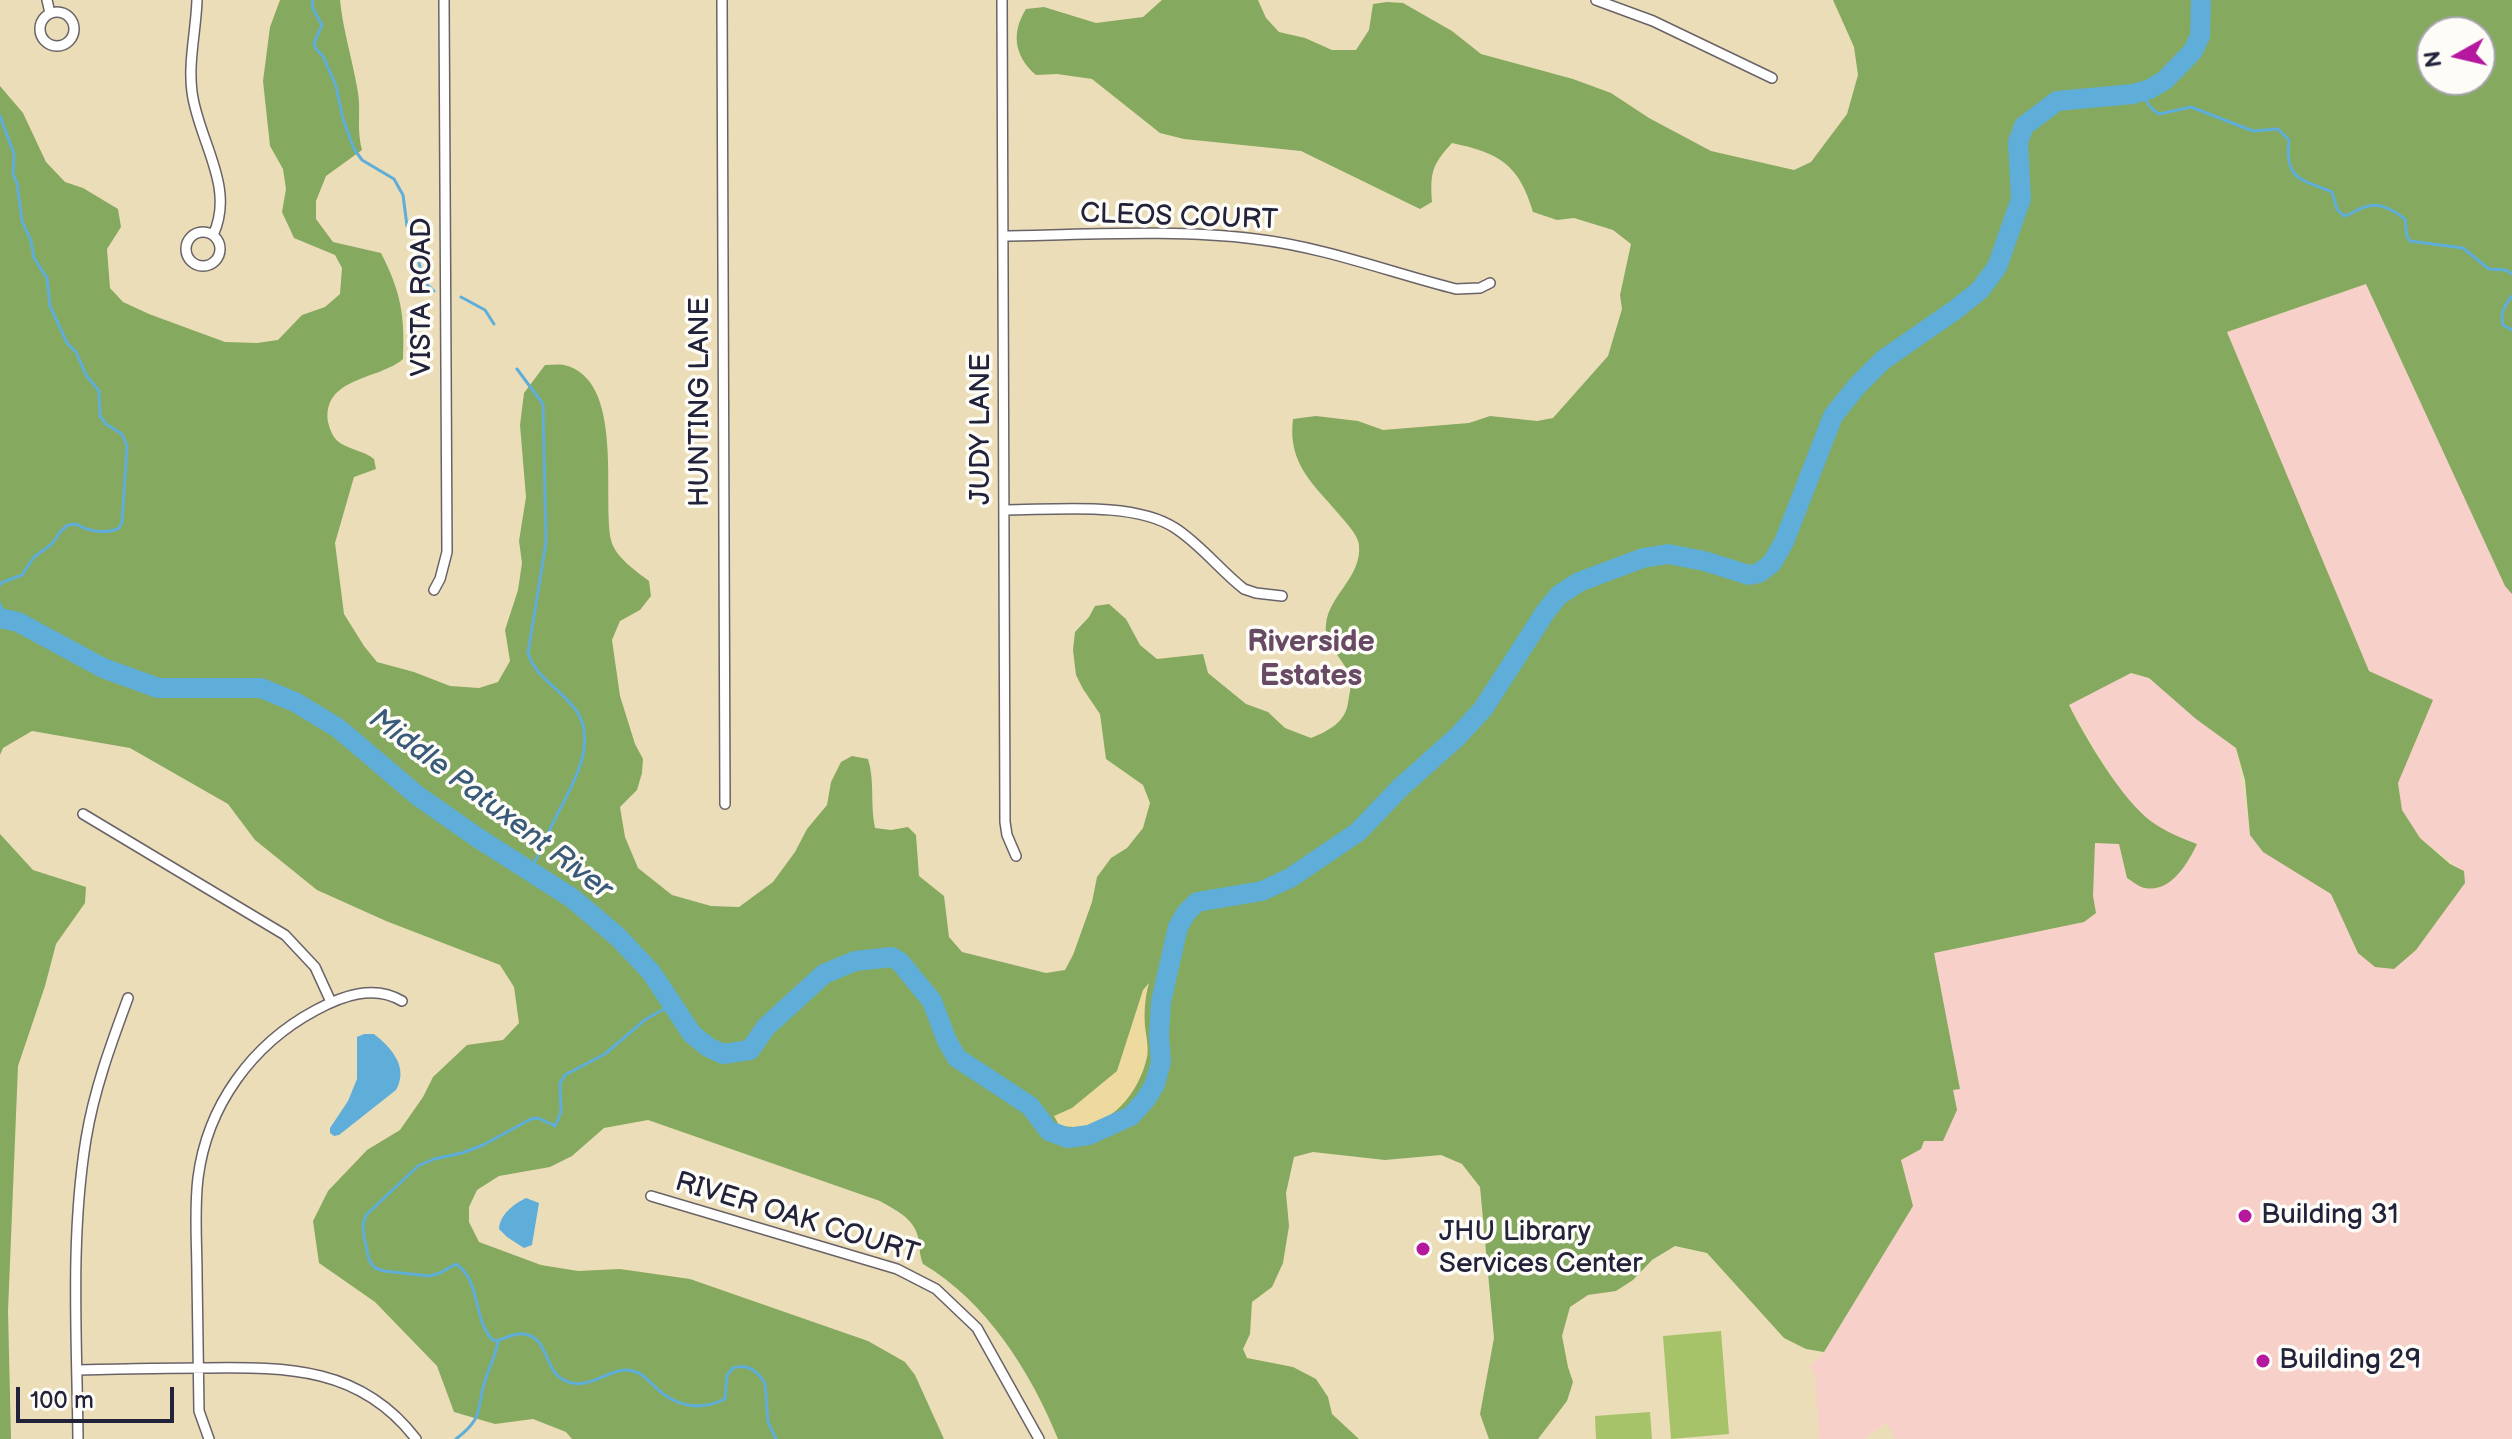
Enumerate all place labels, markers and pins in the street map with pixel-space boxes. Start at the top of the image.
place label: Building 31 [2261,1199,2399,1233]
marker: Building 31 [2236,1207,2254,1225]
place label: JHU Library Services Center [1439,1216,1642,1282]
marker: JHU Library Services Center [1414,1240,1432,1258]
place label: Building 29 [2279,1344,2421,1378]
marker: Building 29 [2254,1352,2272,1370]

